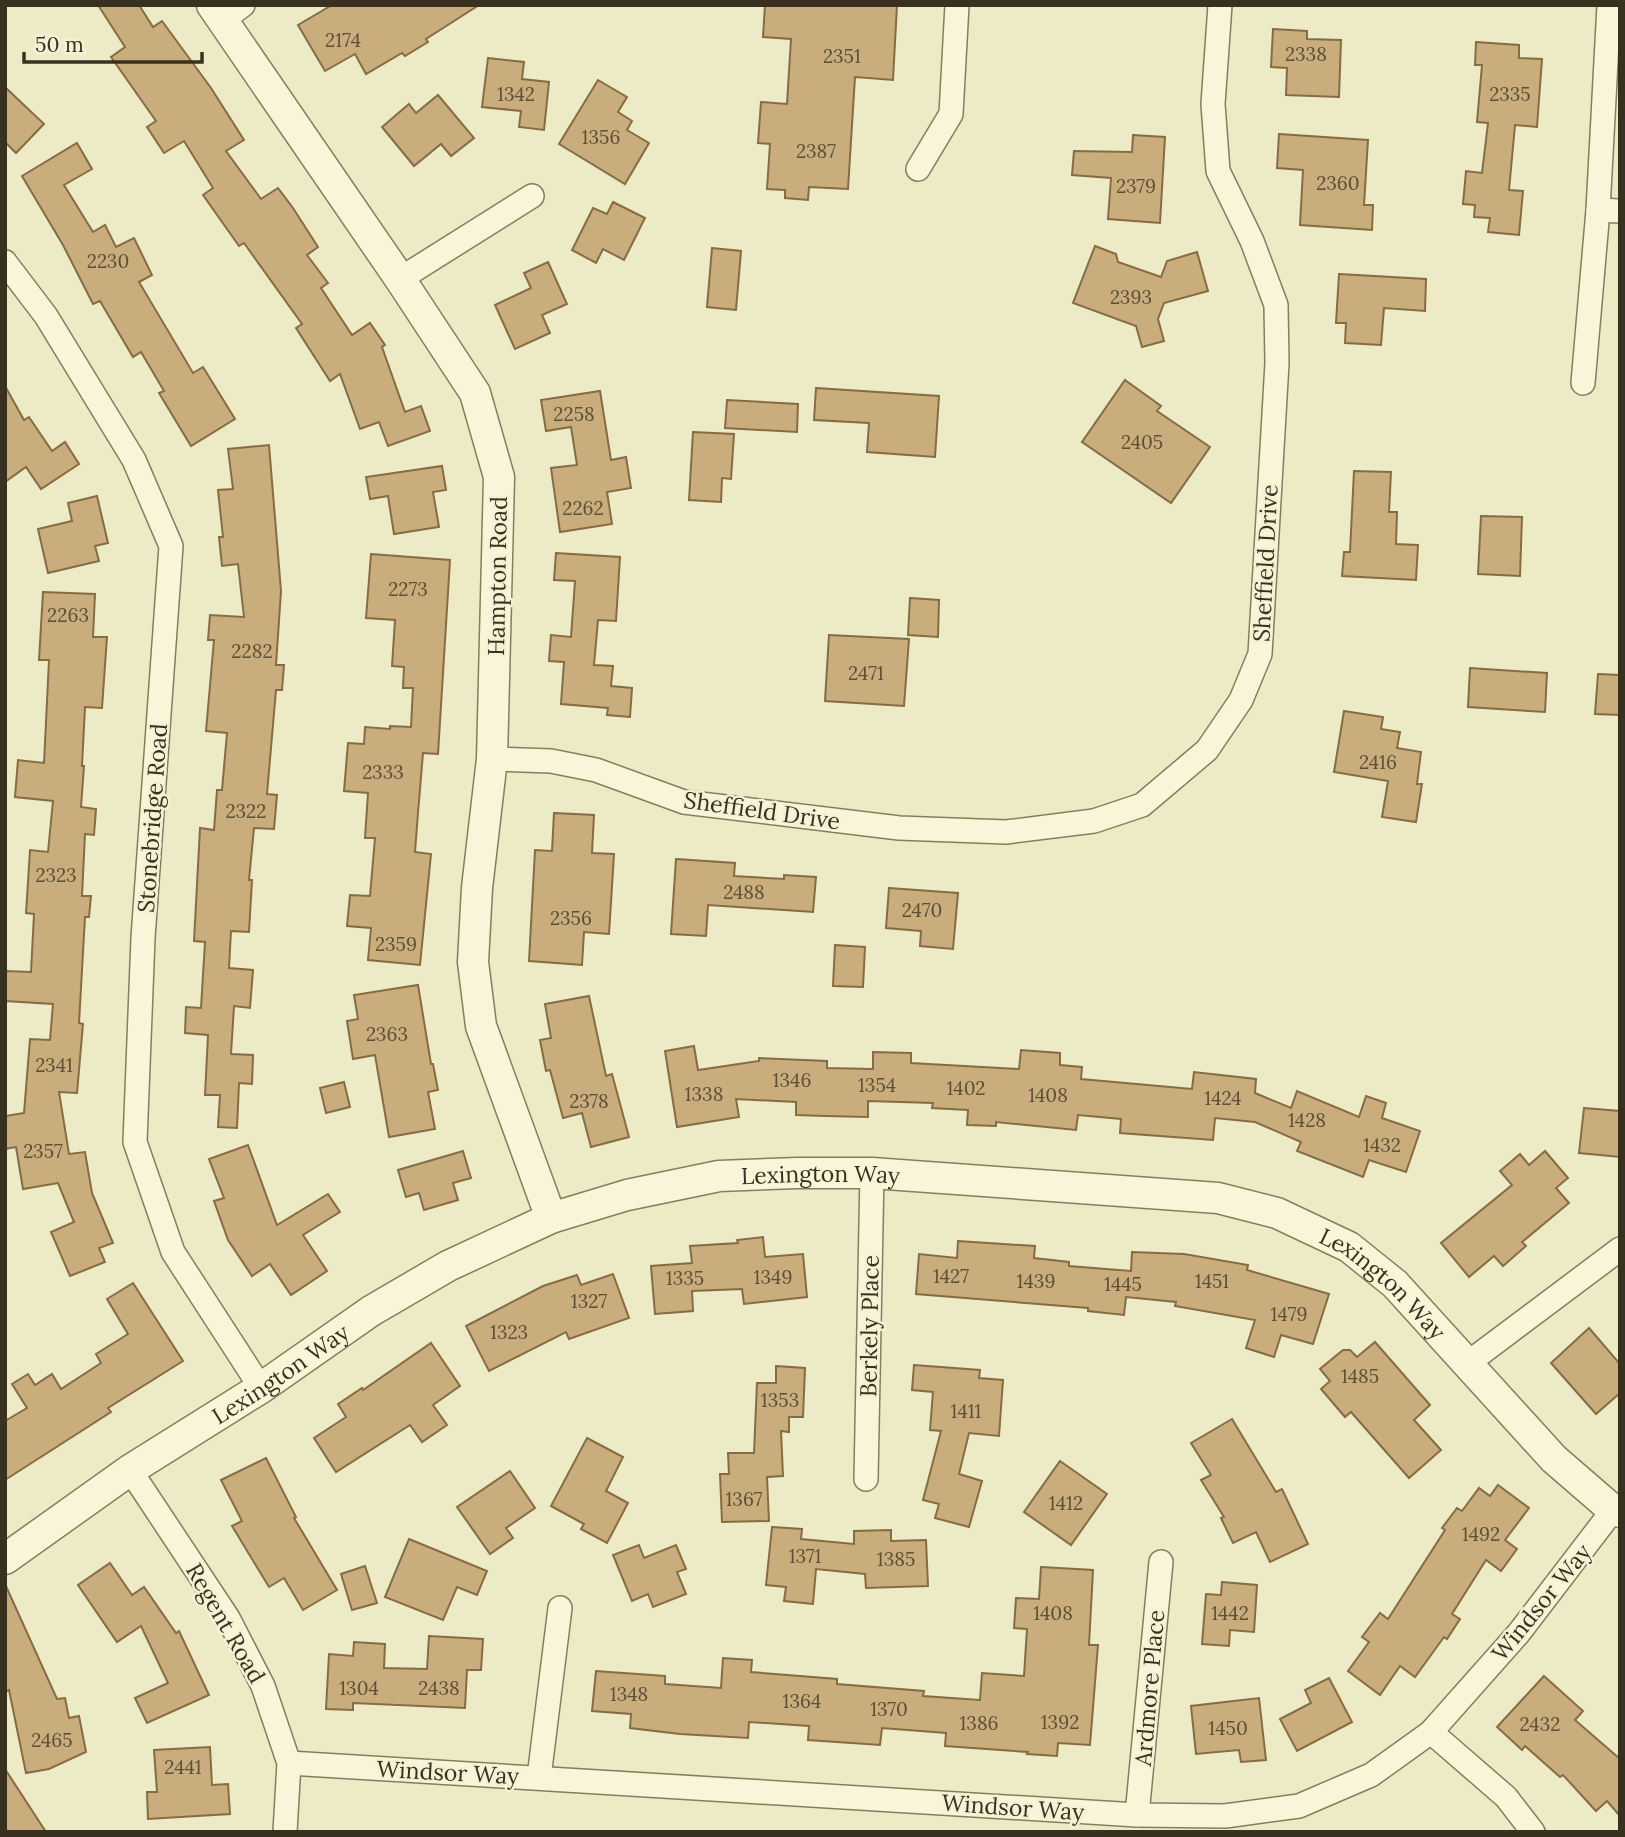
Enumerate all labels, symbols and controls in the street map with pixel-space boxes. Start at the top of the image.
scale bar [24,21,203,65]
house number: 2174 [325,28,361,52]
text: 50 m [35,31,84,58]
house number: 2338 [1285,42,1327,66]
house number: 2351 [823,44,861,68]
house number: 1342 [497,82,535,106]
house number: 2335 [1489,82,1531,106]
house number: 1356 [582,125,620,149]
house number: 2387 [796,139,836,163]
house number: 2360 [1316,171,1360,195]
house number: 2379 [1116,174,1156,198]
house number: 2230 [87,249,129,273]
house number: 2393 [1110,285,1152,309]
house number: 2258 [553,402,595,426]
house number: 2405 [1121,430,1163,454]
street label: Sheffield Drive [1246,484,1284,642]
street label: Hampton Road [481,496,513,656]
house number: 2262 [562,496,604,520]
house number: 2273 [388,577,428,601]
house number: 2263 [47,603,89,627]
house number: 2282 [231,639,273,663]
house number: 2471 [848,661,884,685]
street label: Stonebridge Road [131,722,173,914]
house number: 2416 [1359,750,1397,774]
house number: 2333 [362,760,404,784]
street label: Sheffield Drive [682,785,842,835]
house number: 2322 [226,799,266,823]
house number: 2323 [35,863,77,887]
house number: 2488 [723,880,765,904]
house number: 2470 [902,898,942,922]
house number: 2356 [550,906,592,930]
house number: 2359 [375,932,417,956]
house number: 2363 [366,1022,408,1046]
house number: 2341 [35,1053,73,1077]
house number: 1346 [773,1068,811,1092]
house number: 1354 [858,1073,896,1097]
house number: 1402 [946,1076,986,1100]
house number: 1338 [685,1082,723,1106]
house number: 1408 [1028,1083,1068,1107]
house number: 1424 [1204,1086,1242,1110]
house number: 2378 [569,1089,609,1113]
house number: 1428 [1288,1108,1326,1132]
house number: 1432 [1363,1133,1401,1157]
house number: 2357 [23,1139,63,1163]
street label: Lexington Way [740,1158,902,1190]
street label: Lexington Way [1315,1221,1453,1346]
street label: Berkely Place [853,1255,885,1397]
house number: 1427 [933,1264,969,1288]
house number: 1349 [754,1265,792,1289]
house number: 1335 [666,1266,704,1290]
house number: 1439 [1017,1269,1055,1293]
house number: 1451 [1195,1269,1229,1293]
house number: 1445 [1104,1272,1142,1296]
house number: 1327 [571,1289,607,1313]
house number: 1479 [1271,1302,1307,1326]
street label: Lexington Way [206,1316,355,1430]
house number: 1323 [490,1320,528,1344]
house number: 1485 [1341,1364,1379,1388]
house number: 1353 [761,1388,799,1412]
house number: 1411 [950,1399,982,1423]
house number: 1367 [725,1487,763,1511]
house number: 1412 [1049,1491,1083,1515]
house number: 1492 [1462,1522,1500,1546]
street label: Windsor Way [1485,1537,1598,1667]
house number: 1371 [789,1544,821,1568]
house number: 1385 [877,1547,915,1571]
street label: Regent Road [180,1558,272,1688]
house number: 1408 [1033,1601,1073,1625]
house number: 1442 [1211,1601,1249,1625]
street label: Ardmore Place [1128,1609,1170,1768]
house number: 1304 [339,1676,379,1700]
house number: 2438 [418,1676,460,1700]
house number: 1348 [610,1682,648,1706]
house number: 1364 [783,1689,821,1713]
house number: 1370 [870,1697,908,1721]
house number: 1392 [1041,1710,1079,1734]
house number: 1386 [959,1711,999,1735]
house number: 2432 [1520,1712,1560,1736]
house number: 1450 [1208,1716,1248,1740]
house number: 2465 [31,1728,73,1752]
street label: Windsor Way [376,1754,521,1790]
house number: 2441 [164,1755,202,1779]
street label: Windsor Way [941,1788,1086,1826]

